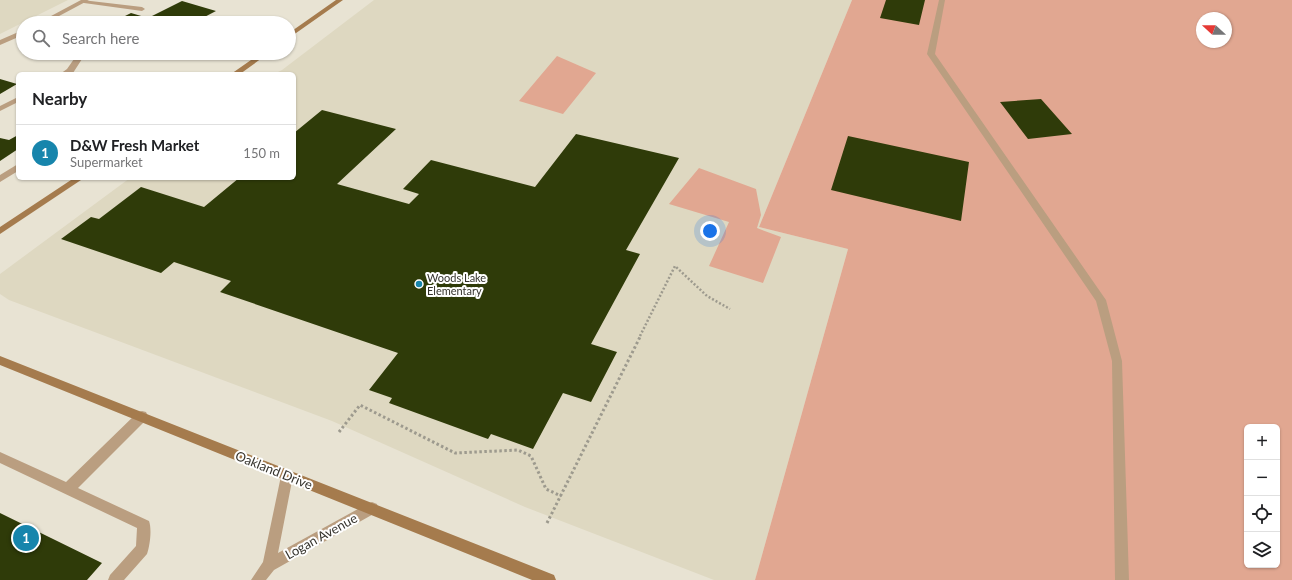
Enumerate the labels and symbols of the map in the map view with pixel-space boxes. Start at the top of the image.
north arrow [1196,12,1232,48]
your location [700,221,720,241]
place label: Woods Lake Elementary [427,271,486,297]
marker: Woods Lake Elementary [414,279,424,289]
street label: Oakland Drive [233,447,315,493]
street label: Logan Avenue [282,510,360,562]
pin: 1 [13,523,39,553]

